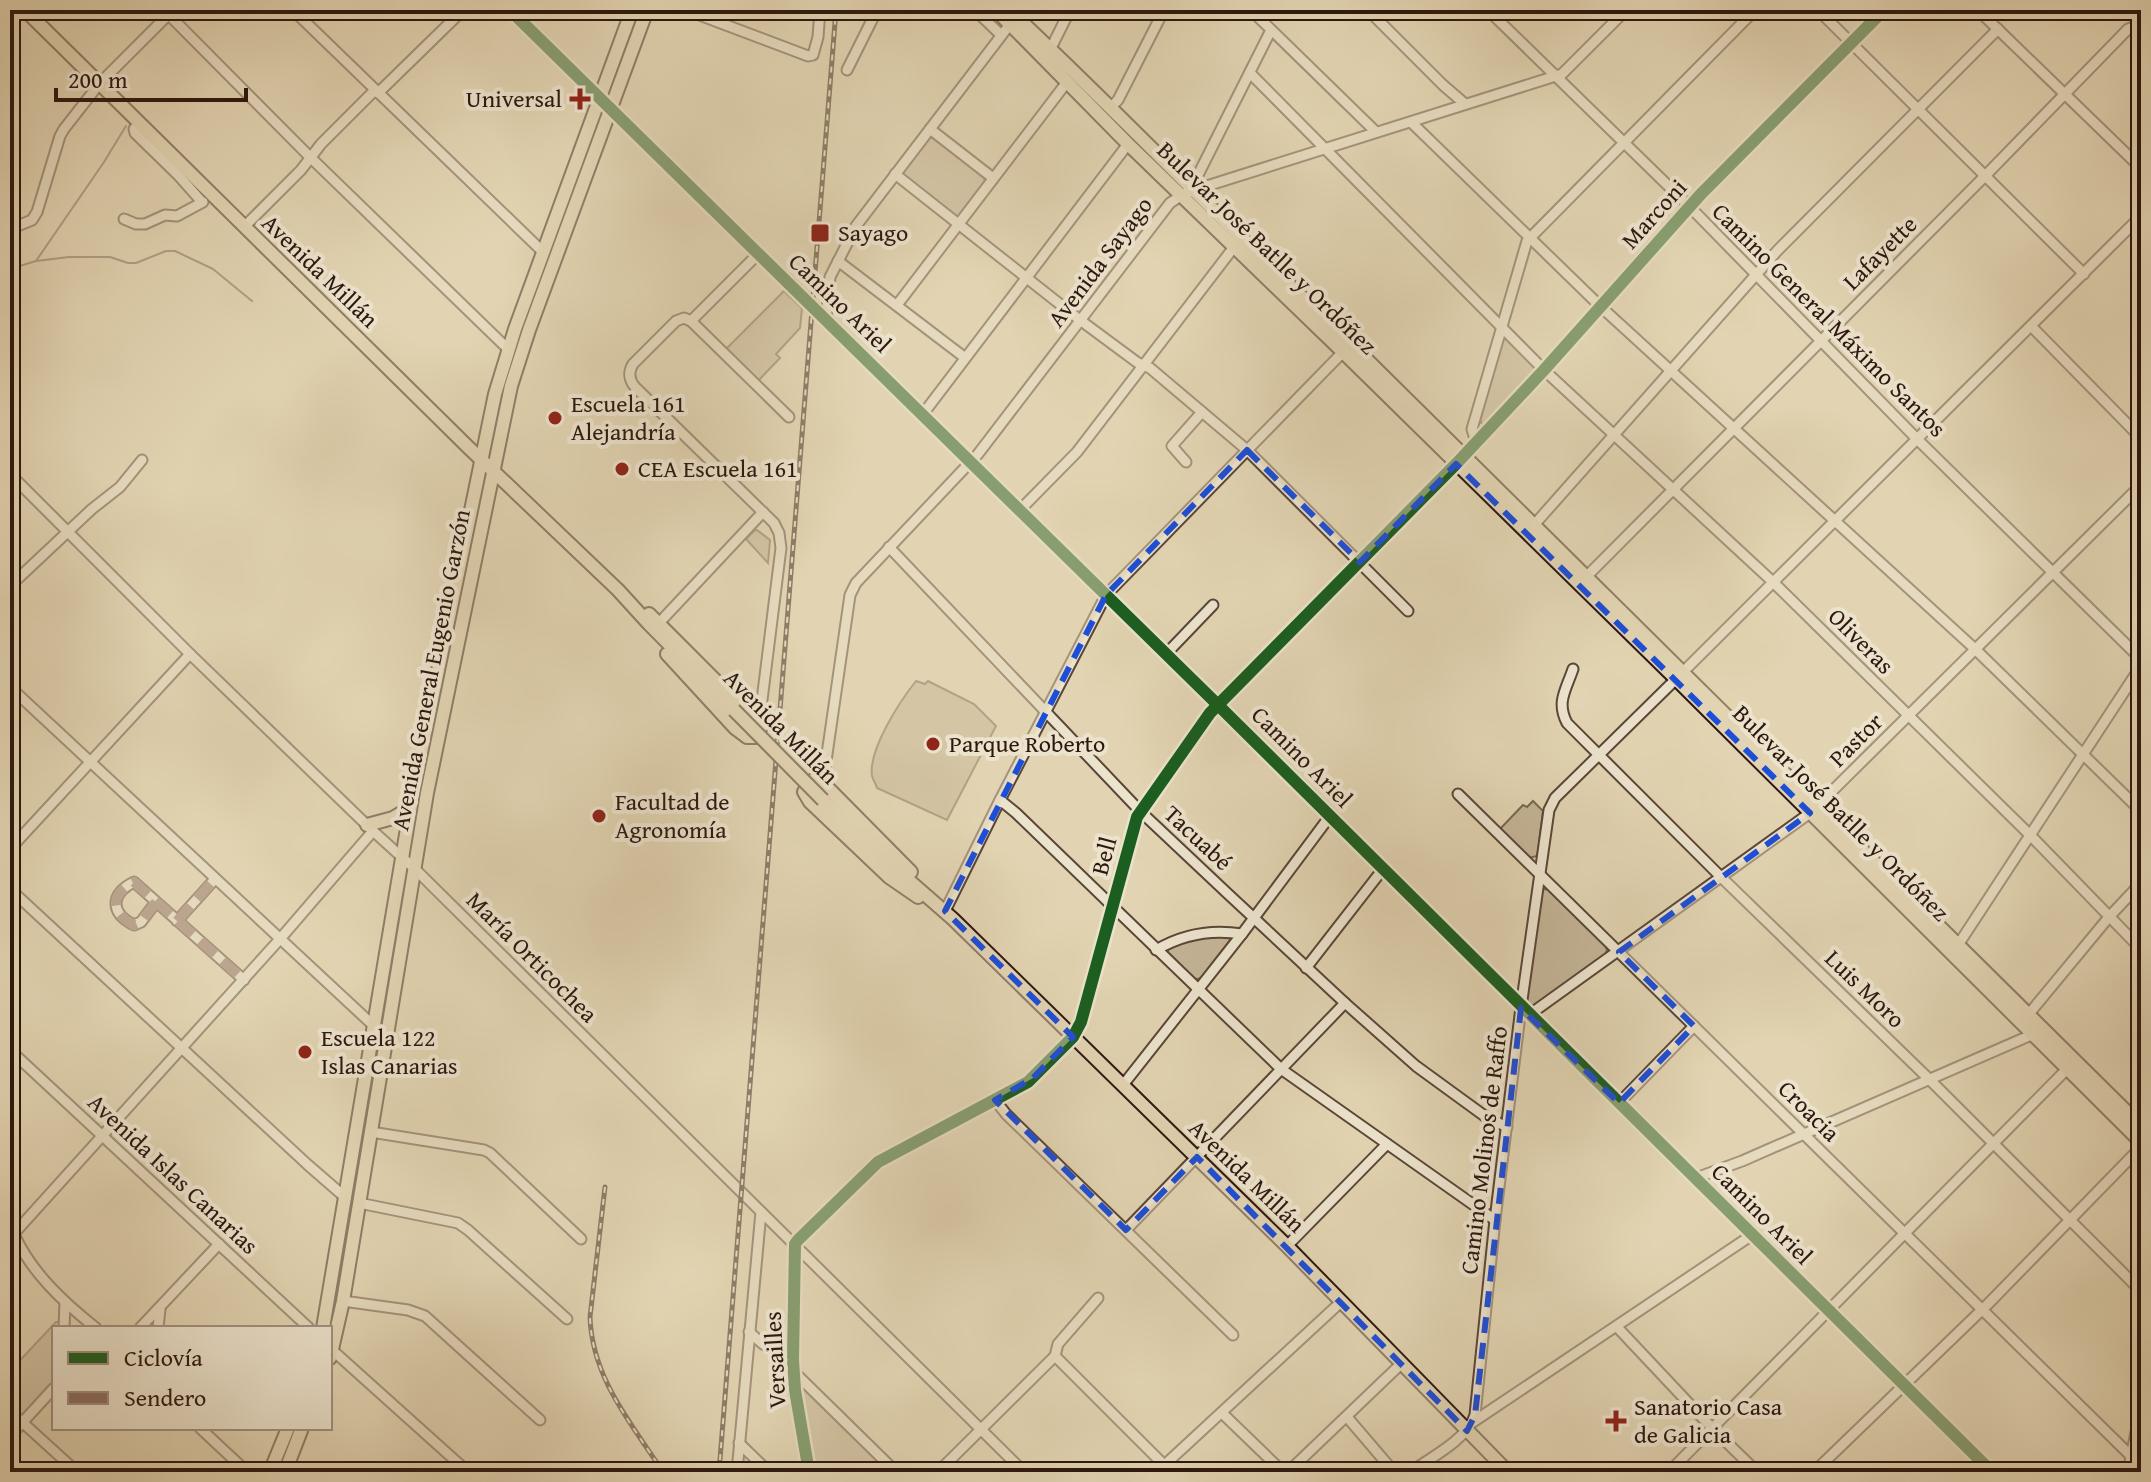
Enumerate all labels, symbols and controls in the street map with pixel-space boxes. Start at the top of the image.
scale bar [56,52,246,102]
text: 200 m [68,62,128,97]
place label: Universal [466,81,562,116]
marker: Universal [569,88,591,110]
street label: Bulevar José Batlle y Ordóñez [1150,133,1385,362]
street label: Marconi [1613,171,1695,256]
street label: Avenida Sayago [1039,189,1160,334]
street label: Camino General Máximo Santos [1704,195,1954,445]
street label: Avenida Millán [254,206,387,336]
street label: Lafayette [1834,207,1925,298]
place label: Sayago [838,215,908,250]
marker: Sayago [809,222,831,244]
street label: Camino Ariel [781,245,900,361]
place label: Escuela 161 Alejandría [571,386,686,449]
marker: Escuela 161 Alejandría [546,409,564,427]
place label: CEA Escuela 161 [638,451,798,486]
marker: CEA Escuela 161 [613,460,631,478]
street label: Avenida General Eugenio Garzón [382,506,479,834]
street label: Oliveras [1820,600,1902,682]
street label: Avenida Millán [716,661,847,793]
street label: Bulevar José Batlle y Ordóñez [1725,696,1958,929]
street label: Camino Ariel [1244,698,1361,815]
street label: Pastor [1821,704,1891,775]
place label: Parque Roberto [949,726,1105,761]
marker: Parque Roberto [924,735,942,753]
place label: Facultad de Agronomía [615,784,729,847]
street label: Tacuabé [1156,797,1240,879]
marker: Facultad de Agronomía [590,807,608,825]
street label: Bell [1082,833,1125,879]
street label: María Orticochea [459,883,606,1031]
street label: Luis Moro [1817,941,1913,1036]
place label: Escuela 122 Islas Canarias [321,1020,458,1083]
street label: Camino Molinos de Raffo [1451,1024,1516,1276]
marker: Escuela 122 Islas Canarias [296,1043,314,1061]
street label: Croacia [1771,1072,1849,1150]
street label: Avenida Islas Canarias [80,1085,267,1262]
street label: Avenida Millán [1181,1111,1314,1241]
street label: Camino Ariel [1704,1155,1821,1272]
street label: Versailles [754,1311,795,1410]
legend [52,1326,332,1430]
text: Ciclovía [124,1340,203,1375]
text: Sendero [124,1380,206,1415]
place label: Sanatorio Casa de Galicia [1634,1389,1783,1452]
marker: Sanatorio Casa de Galicia [1605,1410,1627,1432]

